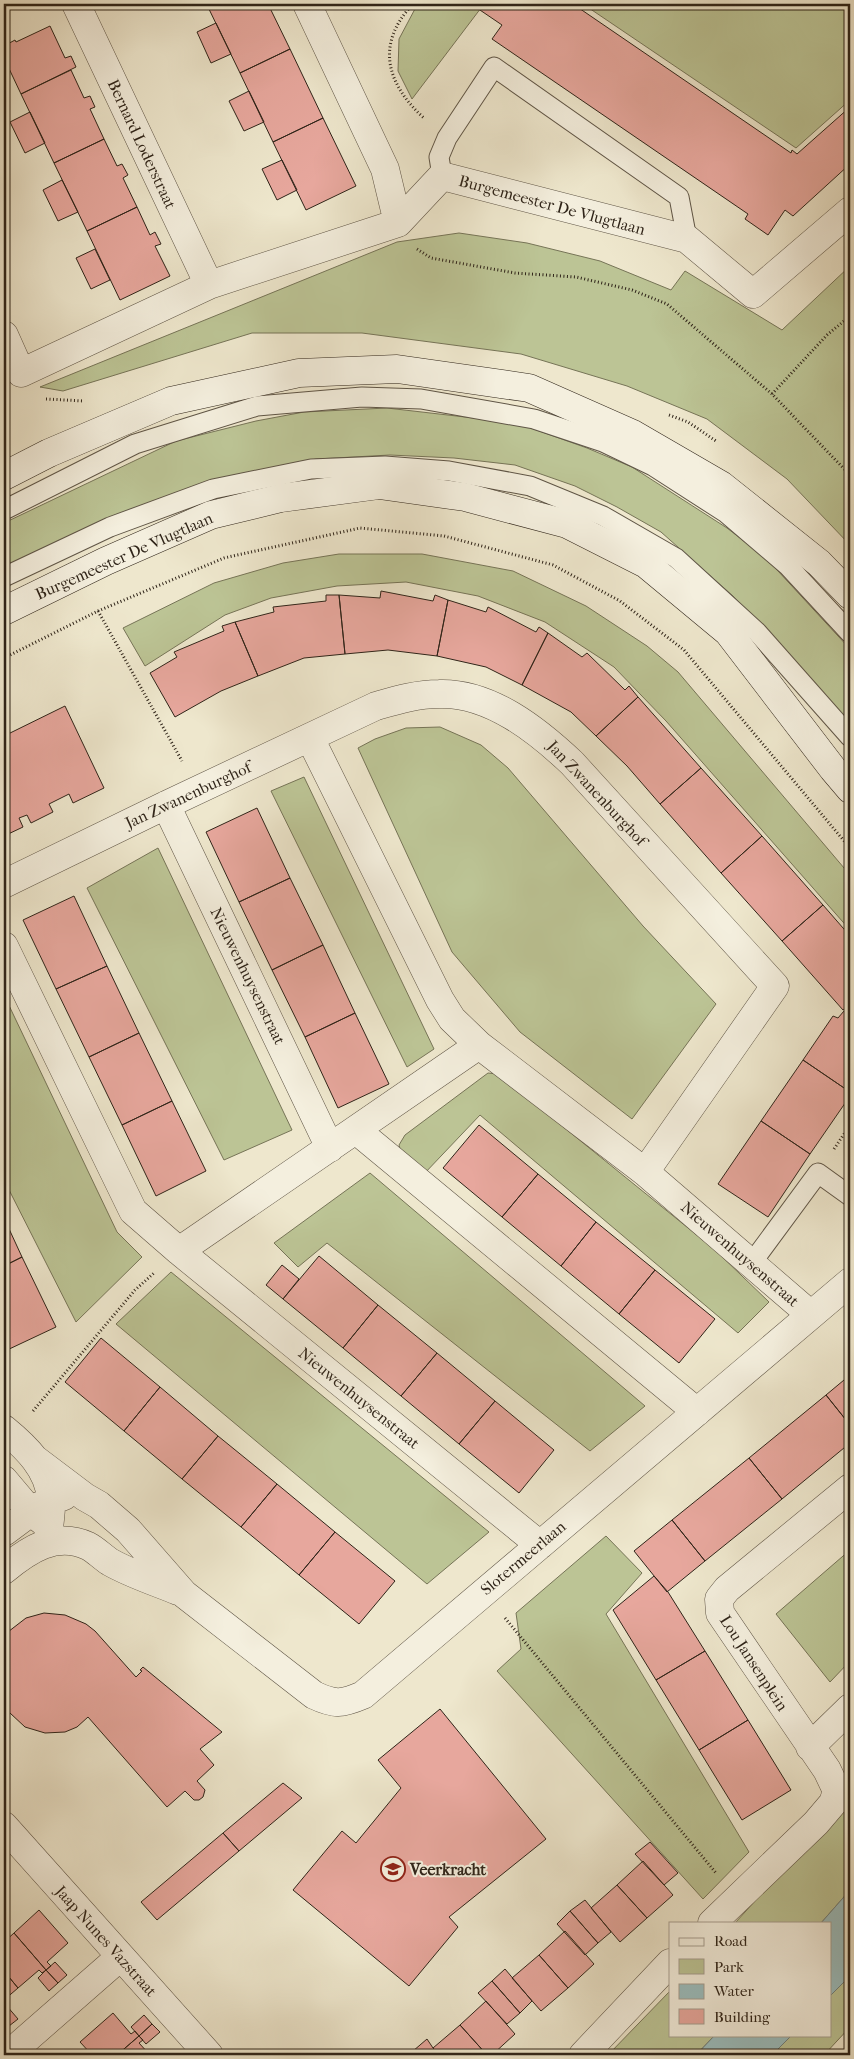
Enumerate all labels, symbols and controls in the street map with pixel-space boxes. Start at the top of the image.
street label: Bernard Loderstraat [104,76,180,212]
street label: Burgemeester De Vlugtlaan [457,171,648,239]
street label: Burgemeester De Vlugtlaan [32,508,216,604]
street label: Jan Zwanenburghof [542,735,653,852]
street label: Jan Zwanenburghof [120,756,257,833]
street label: Nieuwenhuysenstraat [207,904,290,1048]
street label: Nieuwenhuysenstraat [677,1198,803,1311]
street label: Nieuwenhuysenstraat [295,1343,424,1453]
street label: Slotermeerlaan [477,1516,570,1599]
street label: Lou Jansenplein [716,1612,792,1715]
school or university icon: Veerkracht [380,1856,406,1882]
place label: Veerkracht [409,1860,486,1879]
street label: Jaap Nunes Vazstraat [50,1880,161,2001]
legend [669,1922,832,2036]
text: Road [714,1932,748,1950]
text: Park [714,1958,744,1976]
text: Water [713,1982,754,2000]
text: Building [714,2008,771,2026]

